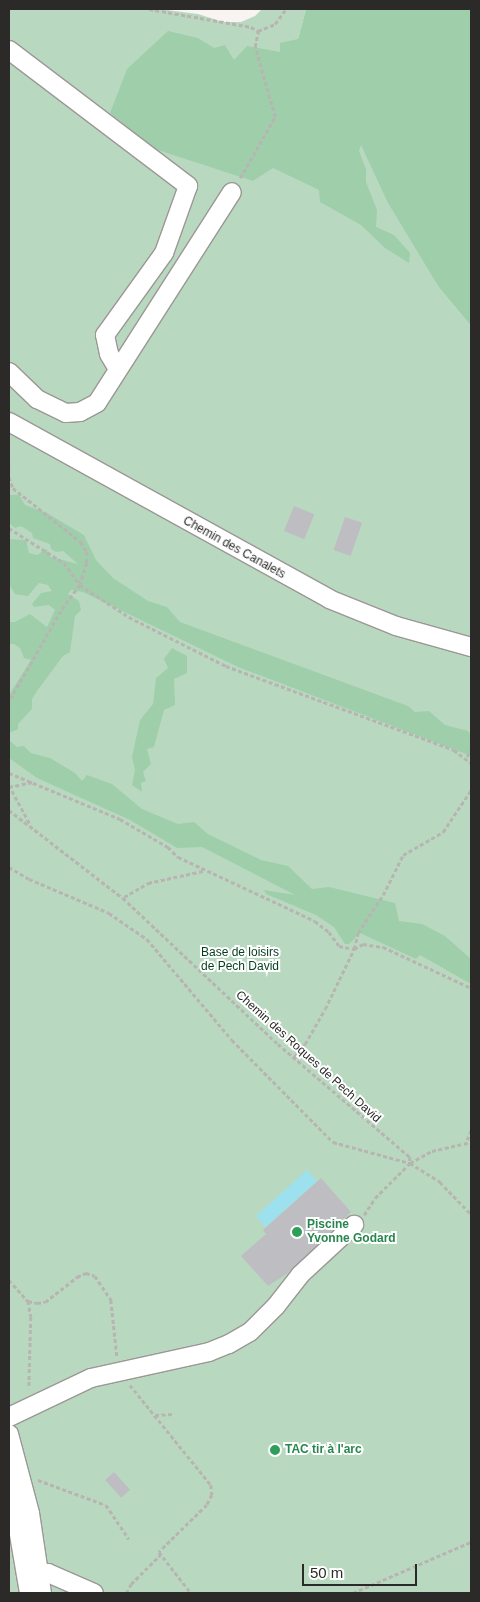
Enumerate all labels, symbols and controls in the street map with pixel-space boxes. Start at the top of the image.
street label: Chemin des Canalets [180,514,288,582]
park label: Base de loisirs de Pech David [201,946,279,974]
street label: Chemin des Roques de Pech David [233,988,383,1126]
place label: Piscine Yvonne Godard [307,1218,396,1246]
marker: Piscine Yvonne Godard [291,1226,303,1238]
place label: TAC tir à l'arc [285,1443,362,1457]
marker: TAC tir à l'arc [269,1444,281,1456]
scale bar [305,1554,420,1586]
text: 50 m [310,1564,343,1581]

